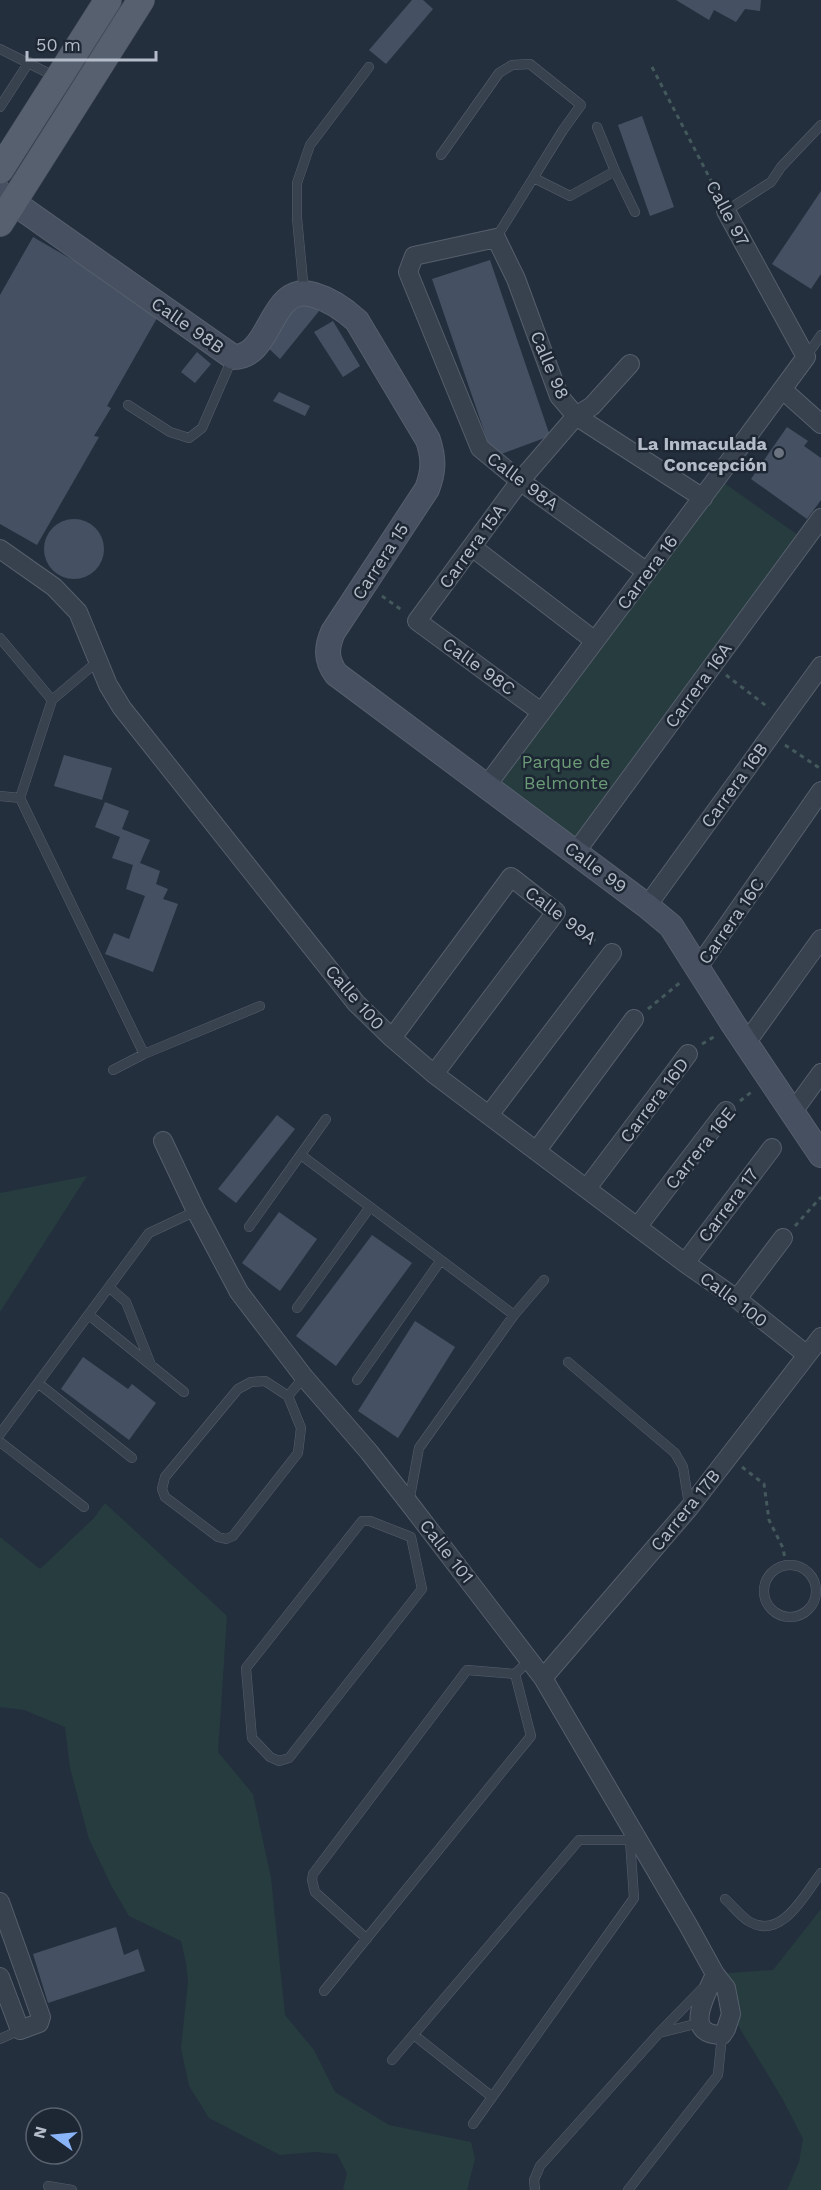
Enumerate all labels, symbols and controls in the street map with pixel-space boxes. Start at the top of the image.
scale bar [27,24,156,62]
text: 50 m [36,34,81,55]
street label: Calle 97 [702,177,754,249]
street label: Calle 98B [148,292,228,358]
street label: Calle 98 [526,328,574,402]
place label: La Inmaculada Concepción [637,433,768,475]
marker: La Inmaculada Concepción [772,446,786,460]
street label: Calle 98A [483,447,563,515]
street label: Carrera 15A [434,500,510,592]
street label: Carrera 15 [347,519,413,603]
street label: Carrera 16 [612,531,682,613]
street label: Calle 98C [439,633,519,699]
street label: Carrera 16A [660,638,736,732]
street label: Carrera 16B [696,739,772,831]
park label: Parque de Belmonte [522,751,610,793]
street label: Calle 99 [561,837,631,897]
street label: Carrera 16C [694,874,768,968]
street label: Calle 99A [521,881,601,949]
street label: Calle 100 [321,960,389,1034]
street label: Carrera 16D [615,1053,693,1147]
street label: Carrera 16E [661,1103,739,1193]
street label: Carrera 17 [693,1164,763,1246]
street label: Calle 100 [696,1267,772,1331]
street label: Carrera 17B [646,1465,724,1555]
street label: Calle 101 [416,1515,478,1587]
north arrow [24,2106,84,2166]
text: N [29,2124,51,2140]

